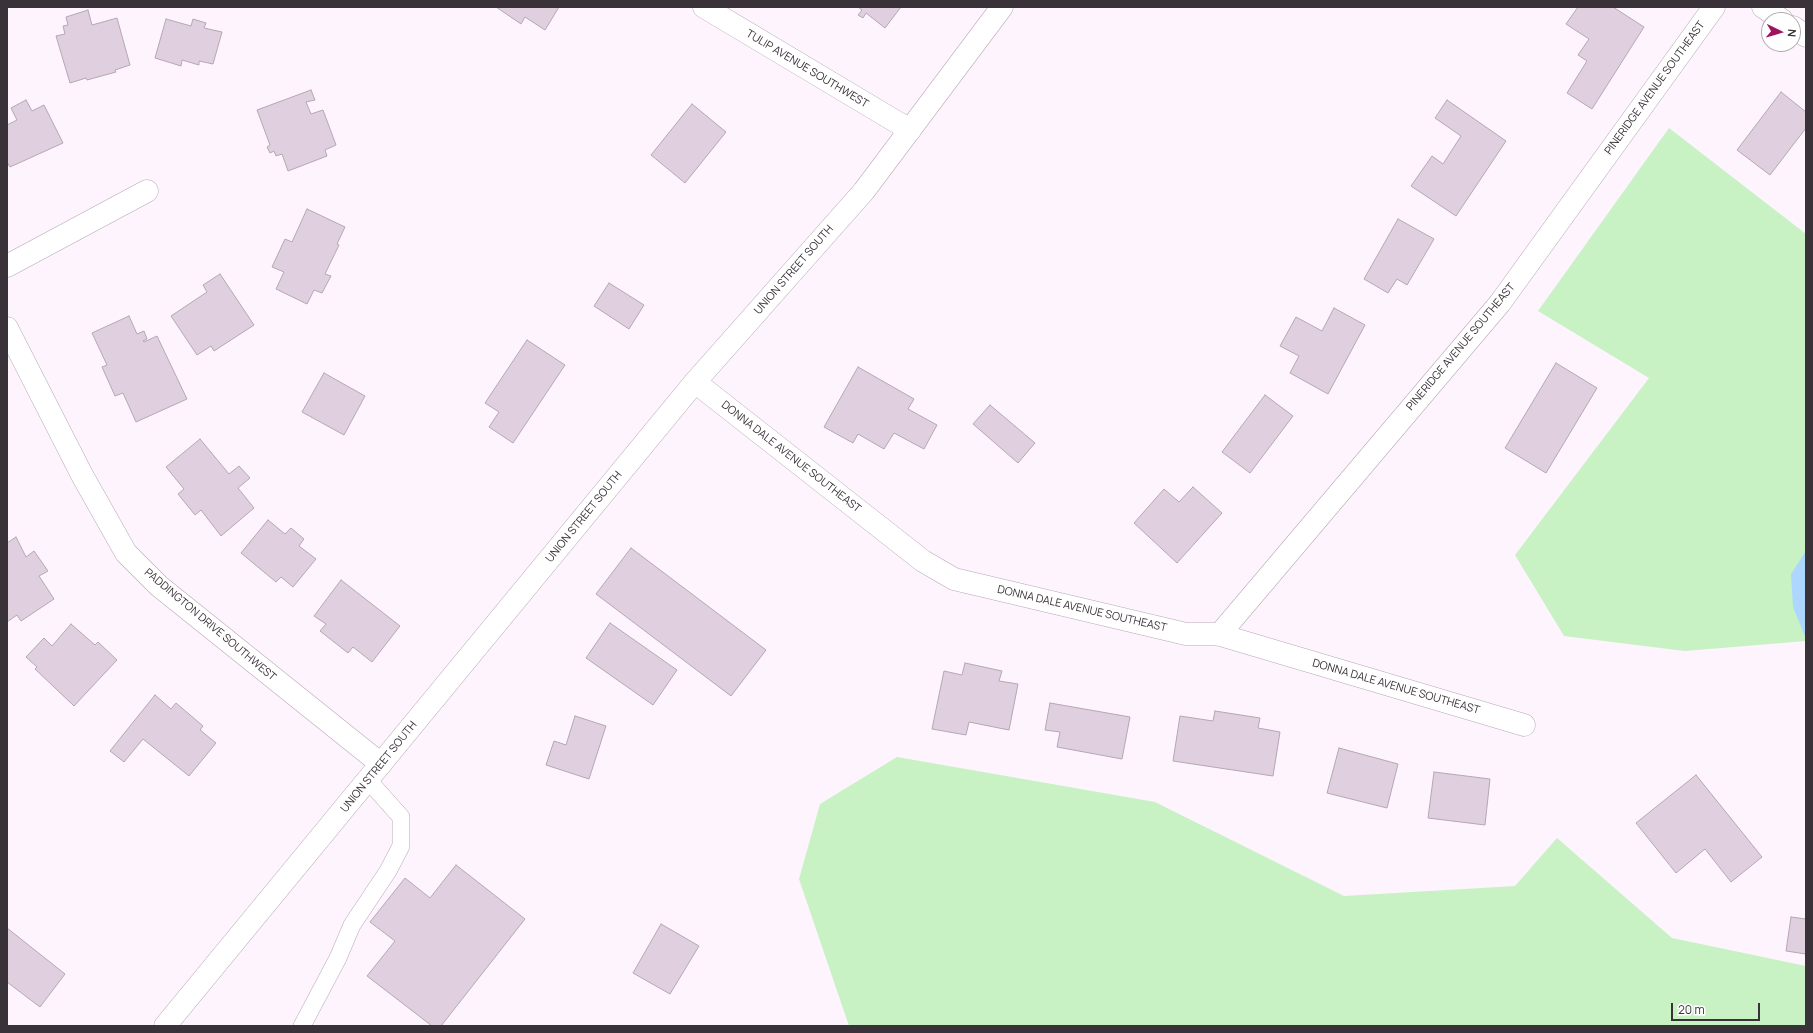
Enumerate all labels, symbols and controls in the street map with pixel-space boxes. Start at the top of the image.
north arrow [1761,12,1801,52]
street label: PINERIDGE AVENUE SOUTHEAST [1602,19,1708,157]
street label: TULIP AVENUE SOUTHWEST [743,27,871,111]
text: N [1785,28,1800,38]
street label: UNION STREET SOUTH [752,223,836,317]
street label: PINERIDGE AVENUE SOUTHEAST [1404,281,1518,413]
street label: DONNA DALE AVENUE SOUTHEAST [719,398,863,516]
street label: UNION STREET SOUTH [543,469,625,565]
street label: PADDINGTON DRIVE SOUTHWEST [141,566,279,684]
street label: DONNA DALE AVENUE SOUTHEAST [996,583,1168,635]
street label: DONNA DALE AVENUE SOUTHEAST [1311,657,1481,717]
street label: UNION STREET SOUTH [338,719,420,815]
scale bar [1673,995,1762,1021]
text: 20 m [1678,1001,1705,1018]

